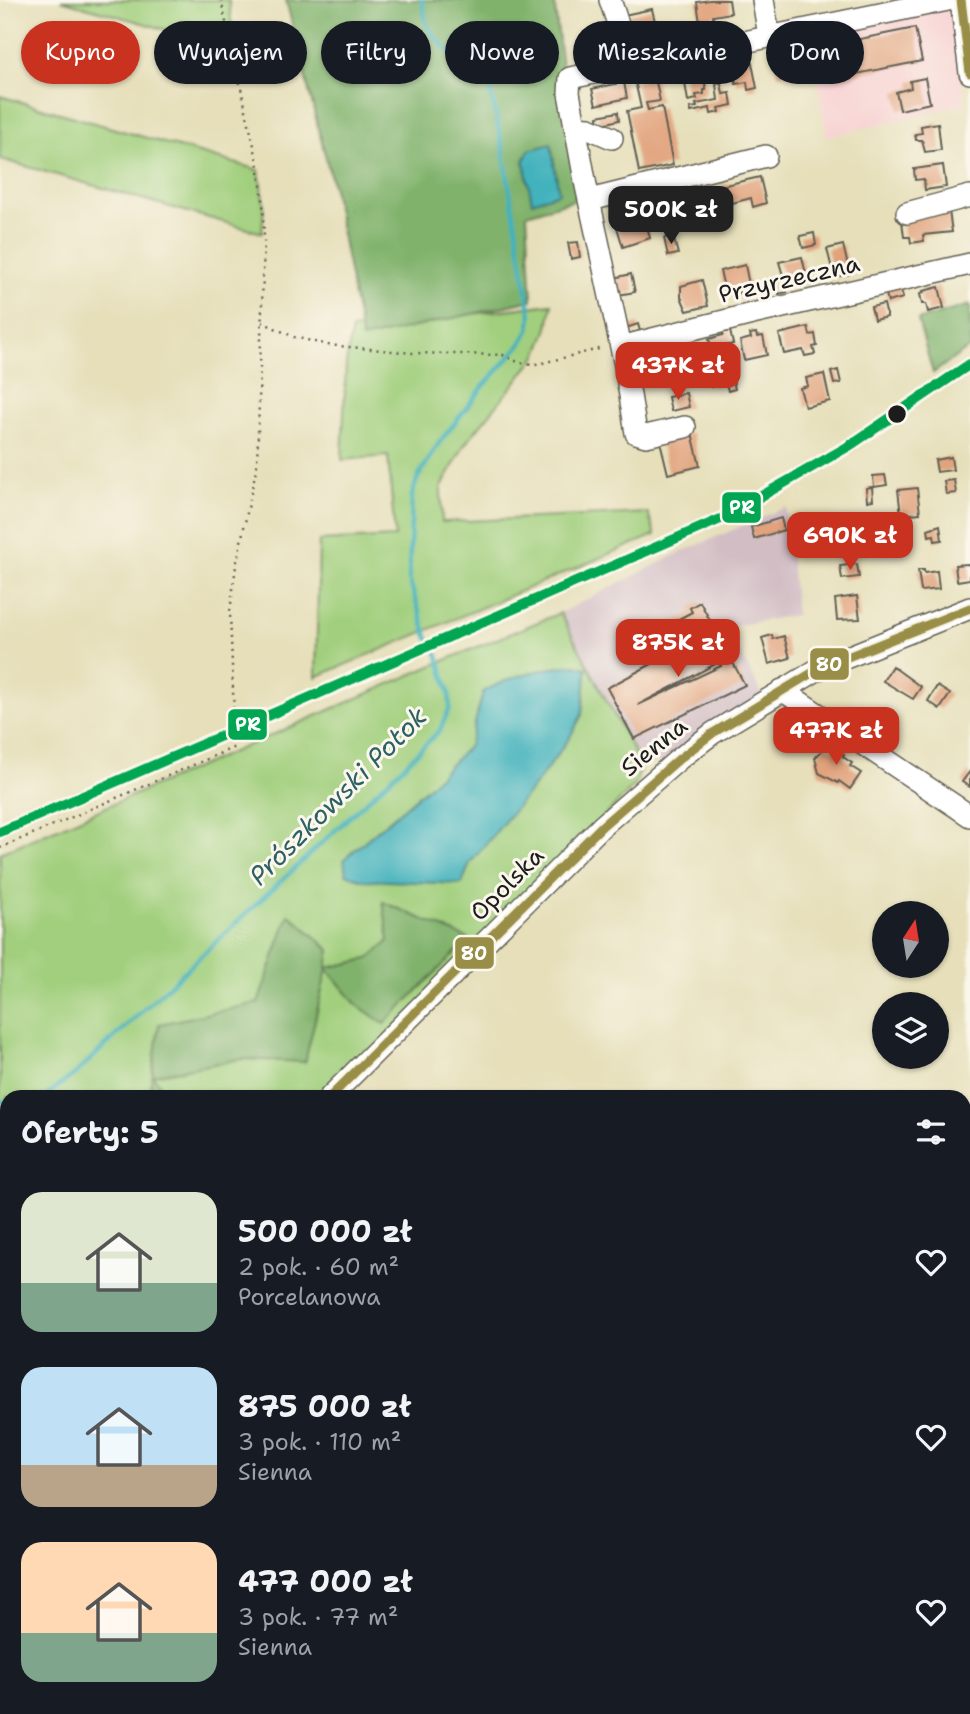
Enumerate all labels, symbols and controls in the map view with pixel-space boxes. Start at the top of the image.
chip: Kupno [21,21,140,84]
chip: Wynajem [154,21,307,84]
chip: Filtry [321,21,431,84]
chip: Nowe [445,21,559,84]
chip: Mieszkanie [573,21,752,84]
chip: Dom [766,21,864,84]
pin: 500K zł [606,187,736,246]
text: 500K zł [624,194,718,224]
street label: Przyrzeczna [715,247,863,311]
pin: 437K zł [613,342,743,402]
text: 437K zł [632,350,724,380]
unlabelled marker [886,403,908,425]
line badge: PR [721,491,762,524]
text: PR [729,495,755,520]
pin: 690K zł [785,512,915,572]
text: 690K zł [803,520,897,550]
pin: 875K zł [613,620,743,679]
text: 875K zł [632,627,724,657]
line badge: 80 [809,647,850,681]
text: 80 [816,652,842,677]
water label: Prószkowski Potok [241,699,434,892]
line badge: PR [227,708,268,741]
pin: 477K zł [771,708,901,767]
street label: Sienna [614,710,694,784]
text: PR [235,712,261,737]
text: 477K zł [789,715,883,745]
street label: Opolska [463,840,551,928]
north arrow [872,901,948,978]
map controls [872,901,949,1069]
line badge: 80 [454,936,495,970]
text: 80 [461,941,487,966]
button: layers [872,992,949,1069]
text: Oferty: 5 [21,1112,159,1153]
icon: filters [912,1113,950,1151]
text: 500 000 zł [238,1211,412,1252]
icon: home [77,1220,161,1304]
icon: heart [912,1243,950,1281]
text: 2 pok. · 60 m² [238,1252,399,1282]
text: Porcelanowa [238,1282,381,1312]
text: 875 000 zł [238,1386,411,1427]
icon: home [77,1395,161,1479]
icon: heart [912,1418,950,1456]
text: 3 pok. · 110 m² [238,1427,401,1457]
text: Sienna [238,1457,312,1487]
text: 477 000 zł [238,1561,413,1602]
icon: home [77,1570,161,1654]
icon: heart [912,1593,950,1631]
text: 3 pok. · 77 m² [238,1602,398,1632]
text: Sienna [238,1632,312,1662]

